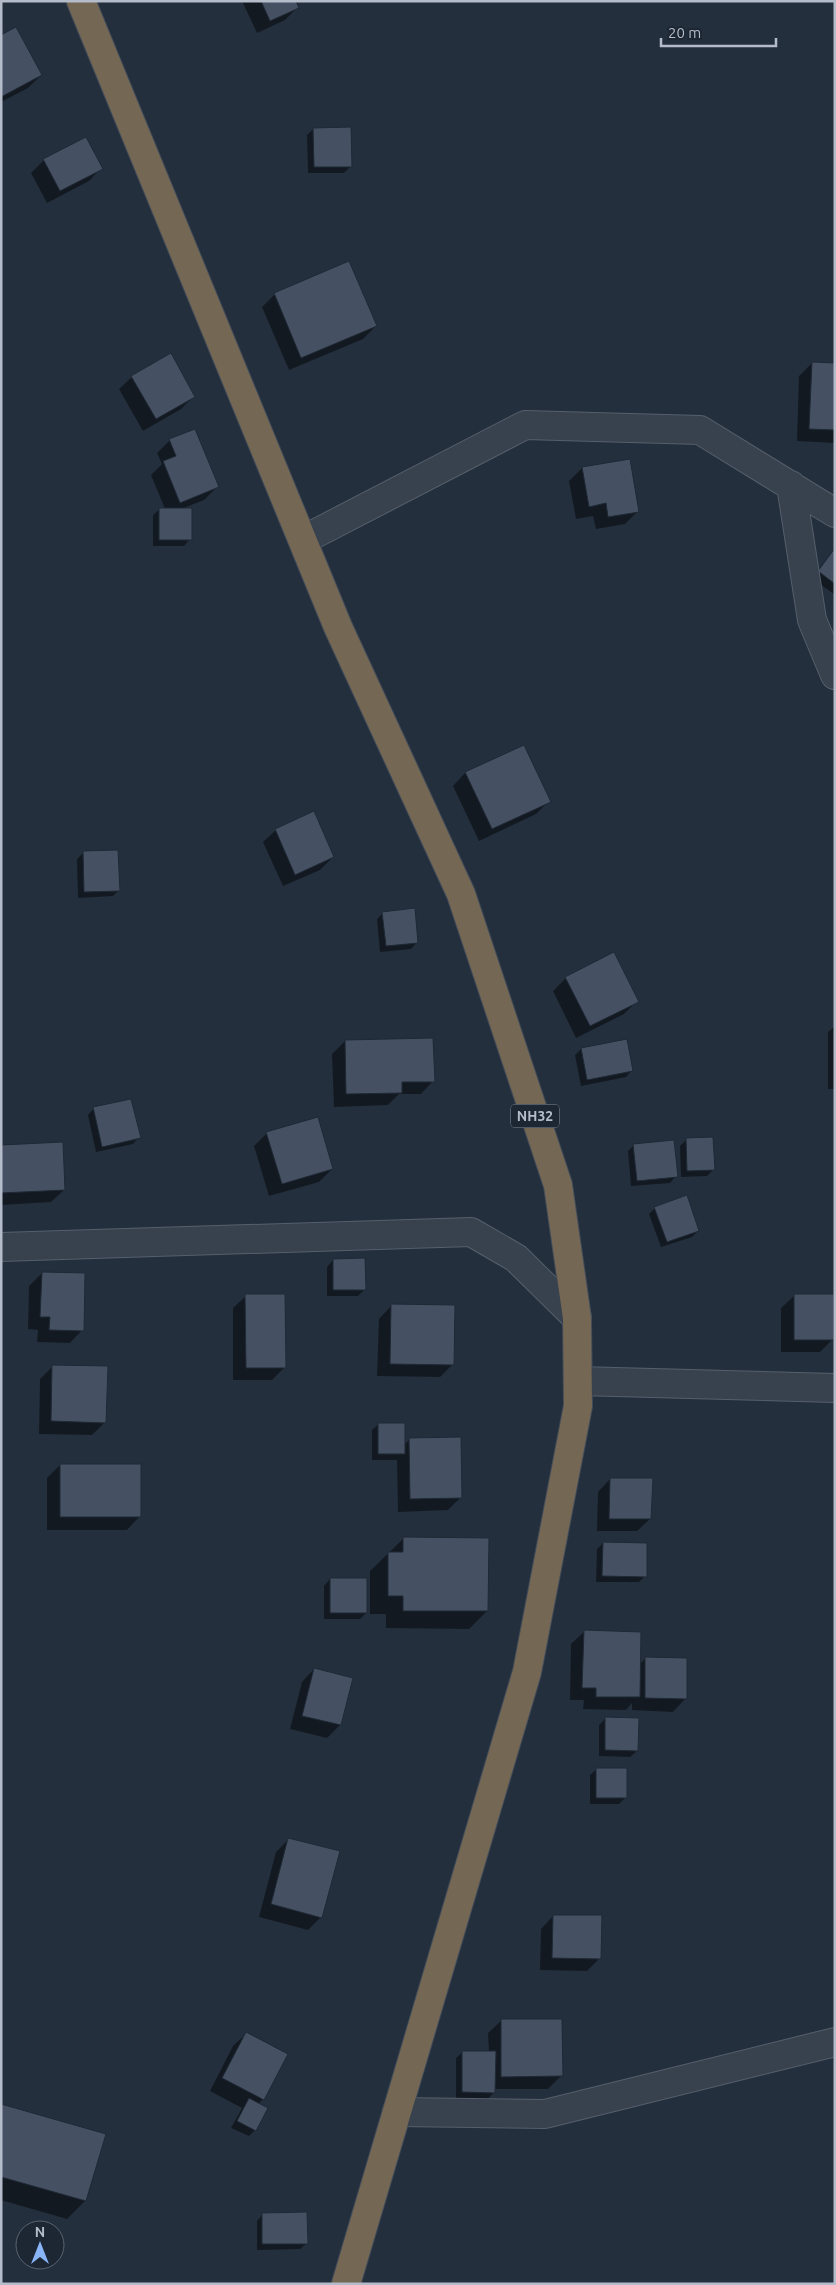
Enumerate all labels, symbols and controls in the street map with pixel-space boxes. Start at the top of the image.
scale bar [661,15,776,47]
text: 20 m [668,24,701,41]
road number: NH32 [511,1104,559,1128]
north arrow [15,2220,65,2270]
text: N [35,2224,45,2240]

